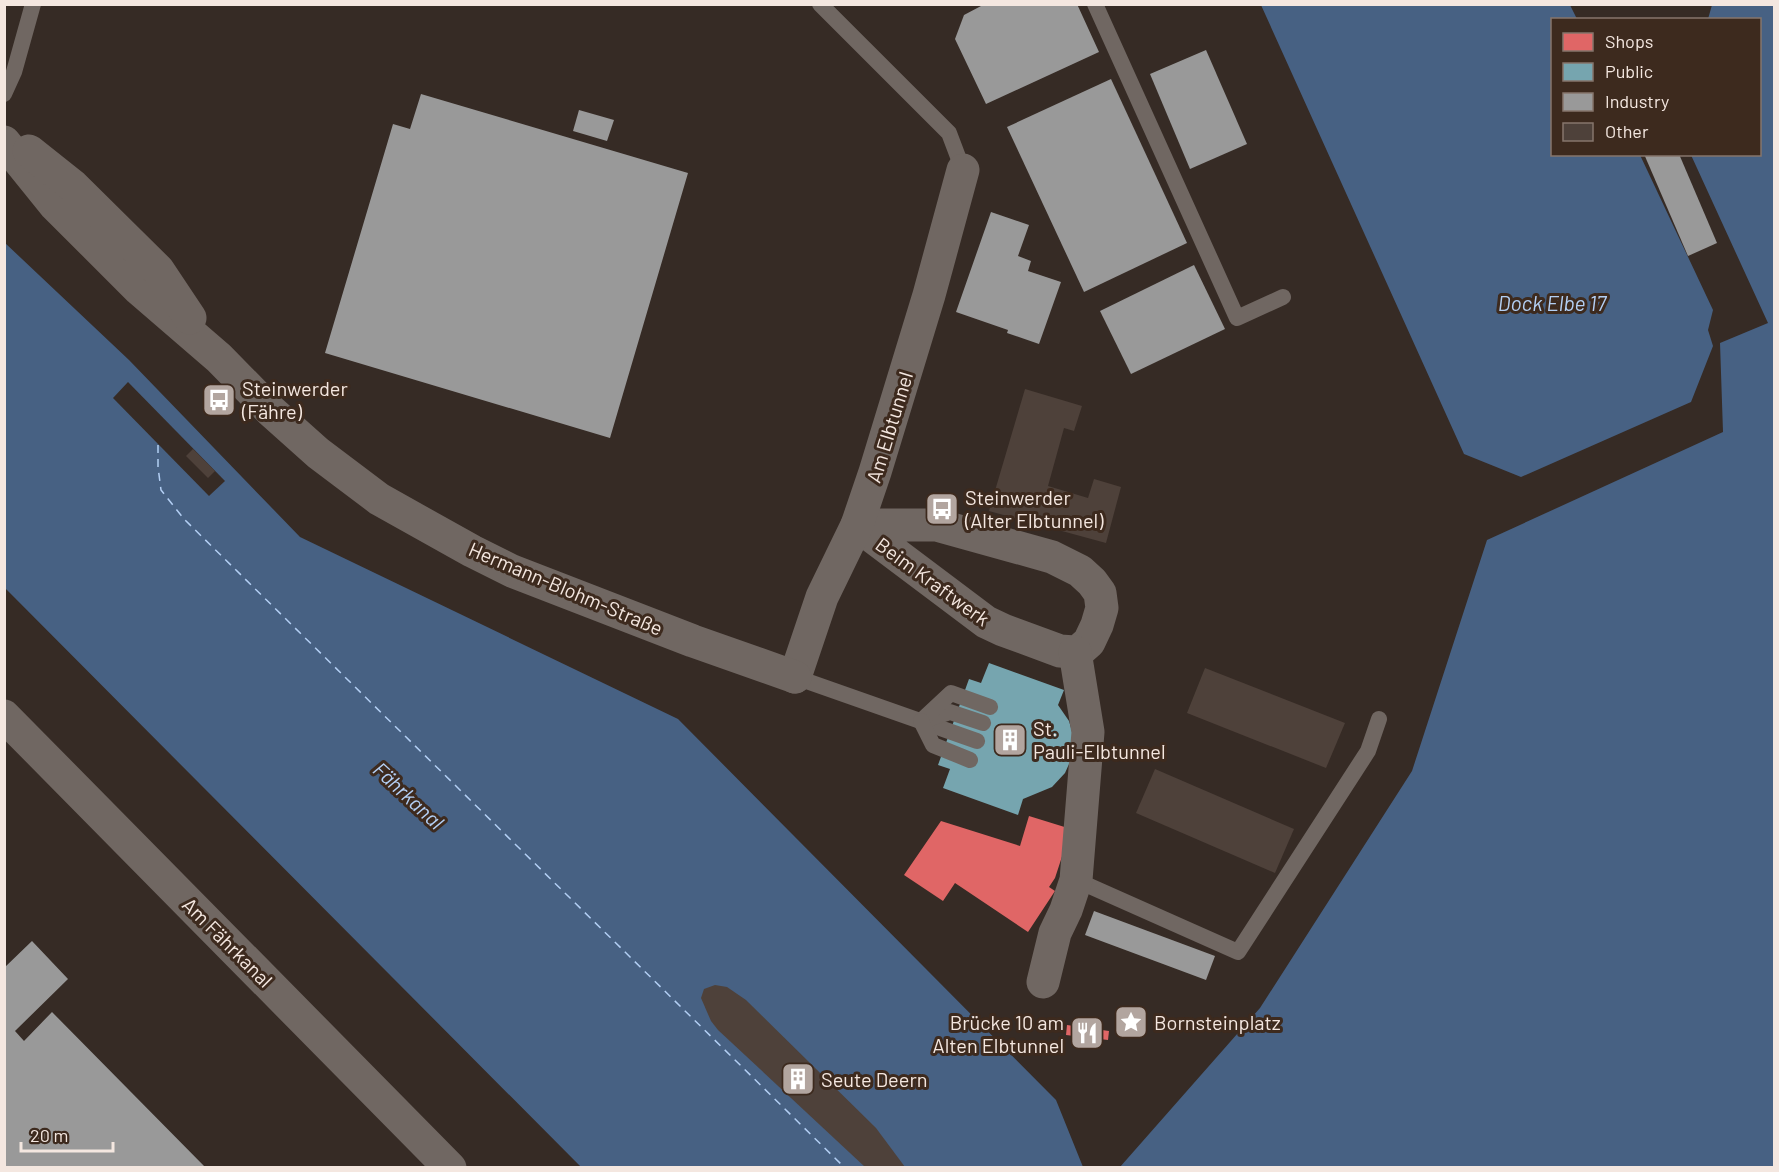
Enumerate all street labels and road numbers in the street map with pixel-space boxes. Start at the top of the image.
street label: Am Elbtunnel [861,369,917,485]
street label: Beim Kraftwerk [871,532,995,630]
street label: Hermann-Blohm-Straße [465,536,667,640]
street label: Am Fährkanal [178,892,278,992]

